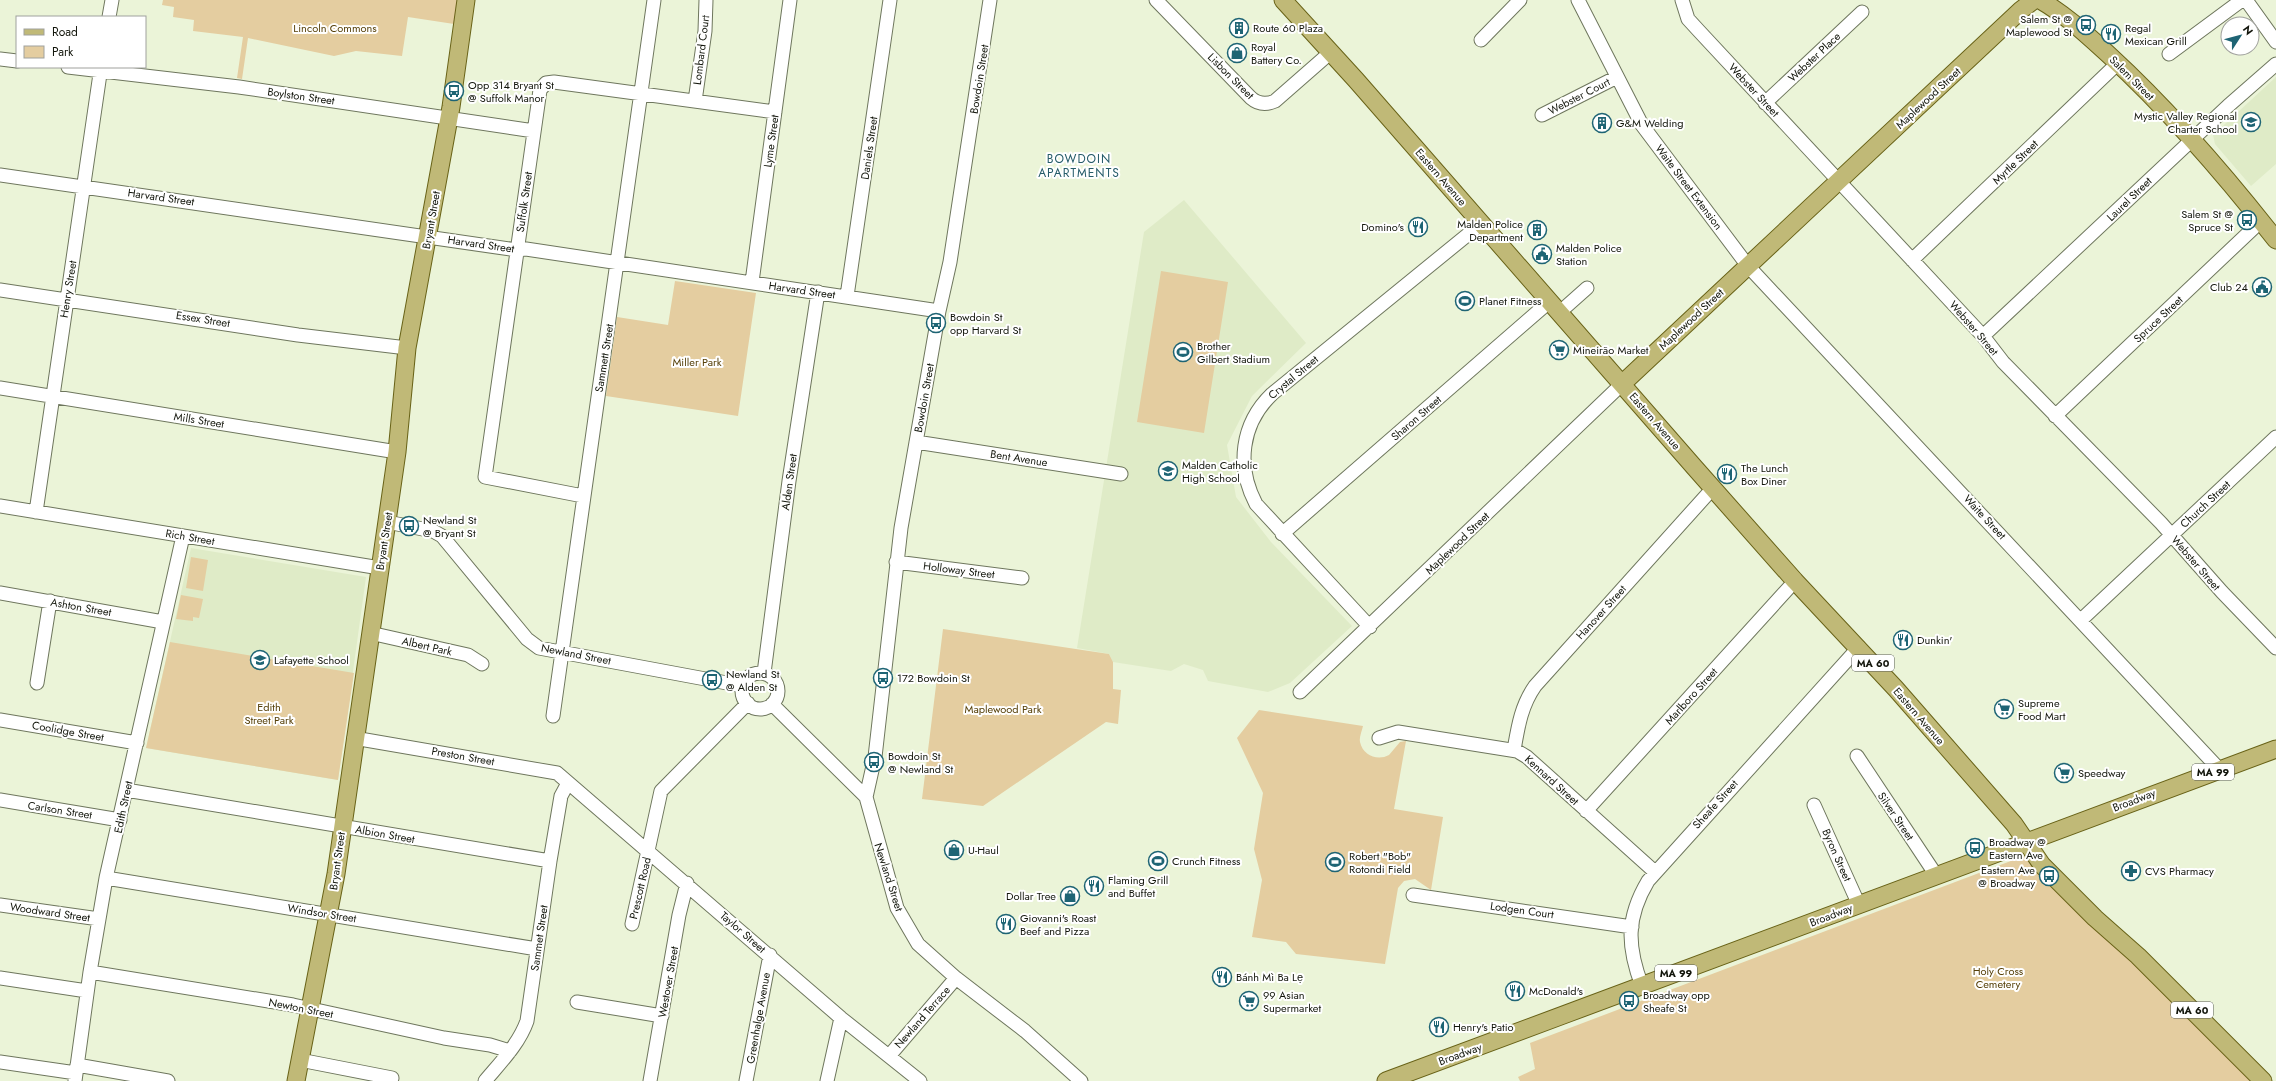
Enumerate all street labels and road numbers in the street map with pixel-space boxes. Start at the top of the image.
street label: Lombard Court [689,14,713,86]
street label: Webster Place [1784,28,1844,86]
street label: Bowdoin Street [966,43,992,115]
street label: Lisbon Street [1204,49,1258,103]
street label: Salem Street [2106,52,2158,104]
street label: Webster Street [1725,60,1783,121]
street label: Maplewood Street [1892,63,1964,132]
street label: Webster Court [1545,73,1613,118]
street label: Boylston Street [266,83,336,109]
street label: Lyme Street [759,113,783,168]
street label: Daniels Street [857,115,881,181]
street label: Myrtle Street [1989,136,2042,188]
street label: Waite Street Extension [1652,141,1726,233]
street label: Eastern Avenue [1412,145,1471,209]
street label: Suffolk Street [512,170,536,233]
street label: Laurel Street [2103,173,2155,225]
street label: Harvard Street [127,184,196,210]
street label: Bryant Street [418,190,444,250]
street label: Harvard Street [447,231,516,257]
street label: Henry Street [56,259,80,319]
street label: Harvard Street [768,277,837,303]
street label: Maplewood Street [1655,284,1727,353]
street label: Spruce Street [2130,292,2187,346]
street label: Webster Street [1946,297,2003,359]
street label: Essex Street [175,307,232,331]
street label: Sammett Street [591,322,617,393]
street label: Crystal Street [1265,351,1322,403]
street label: Bowdoin Street [910,362,938,434]
street label: Eastern Avenue [1626,389,1685,453]
street label: Sharon Street [1387,391,1445,444]
street label: Mills Street [173,408,226,432]
street label: Bent Avenue [989,446,1049,470]
street label: Alden Street [777,452,801,511]
street label: Church Street [2176,476,2234,531]
street label: Waite Street [1960,491,2010,543]
street label: Maplewood Street [1421,508,1493,578]
street label: Bryant Street [372,511,397,571]
street label: Rich Street [164,525,216,549]
street label: Webster Street [2168,532,2225,594]
street label: Holloway Street [922,558,996,582]
street label: Hanover Street [1572,581,1630,643]
street label: Ashton Street [49,594,113,620]
street label: Albert Park [400,632,454,660]
street label: Newland Street [540,639,613,669]
road number: MA 60 [1852,655,1894,671]
street label: Marlboro Street [1661,664,1721,728]
street label: Eastern Avenue [1890,684,1949,748]
street label: Coolidge Street [31,717,106,745]
street label: Preston Street [430,743,496,769]
street label: Kennard Street [1521,751,1583,809]
road number: MA 99 [2192,764,2234,780]
street label: Sheafe Street [1689,776,1742,832]
street label: Edith Street [110,779,136,835]
street label: Broadway [2110,784,2158,816]
street label: Silver Street [1874,789,1918,844]
street label: Carlson Street [27,797,94,823]
street label: Albion Street [354,821,416,847]
street label: Byron Street [1818,826,1856,884]
street label: Bryant Street [325,831,349,891]
street label: Newland Street [870,841,908,914]
street label: Prescott Road [625,855,655,921]
street label: Woodward Street [9,898,91,926]
street label: Lodgen Court [1489,898,1555,922]
street label: Broadway [1807,899,1855,931]
street label: Windsor Street [286,900,358,926]
street label: Sammet Street [526,904,552,972]
street label: Taylor Street [717,908,770,957]
street label: Westover Street [654,945,682,1019]
road number: MA 99 [1655,965,1697,981]
street label: Greenhalge Avenue [742,971,774,1065]
street label: Newland Terrace [890,982,954,1052]
street label: Newton Street [267,994,335,1022]
road number: MA 60 [2171,1002,2213,1018]
street label: Broadway [1436,1039,1484,1069]

